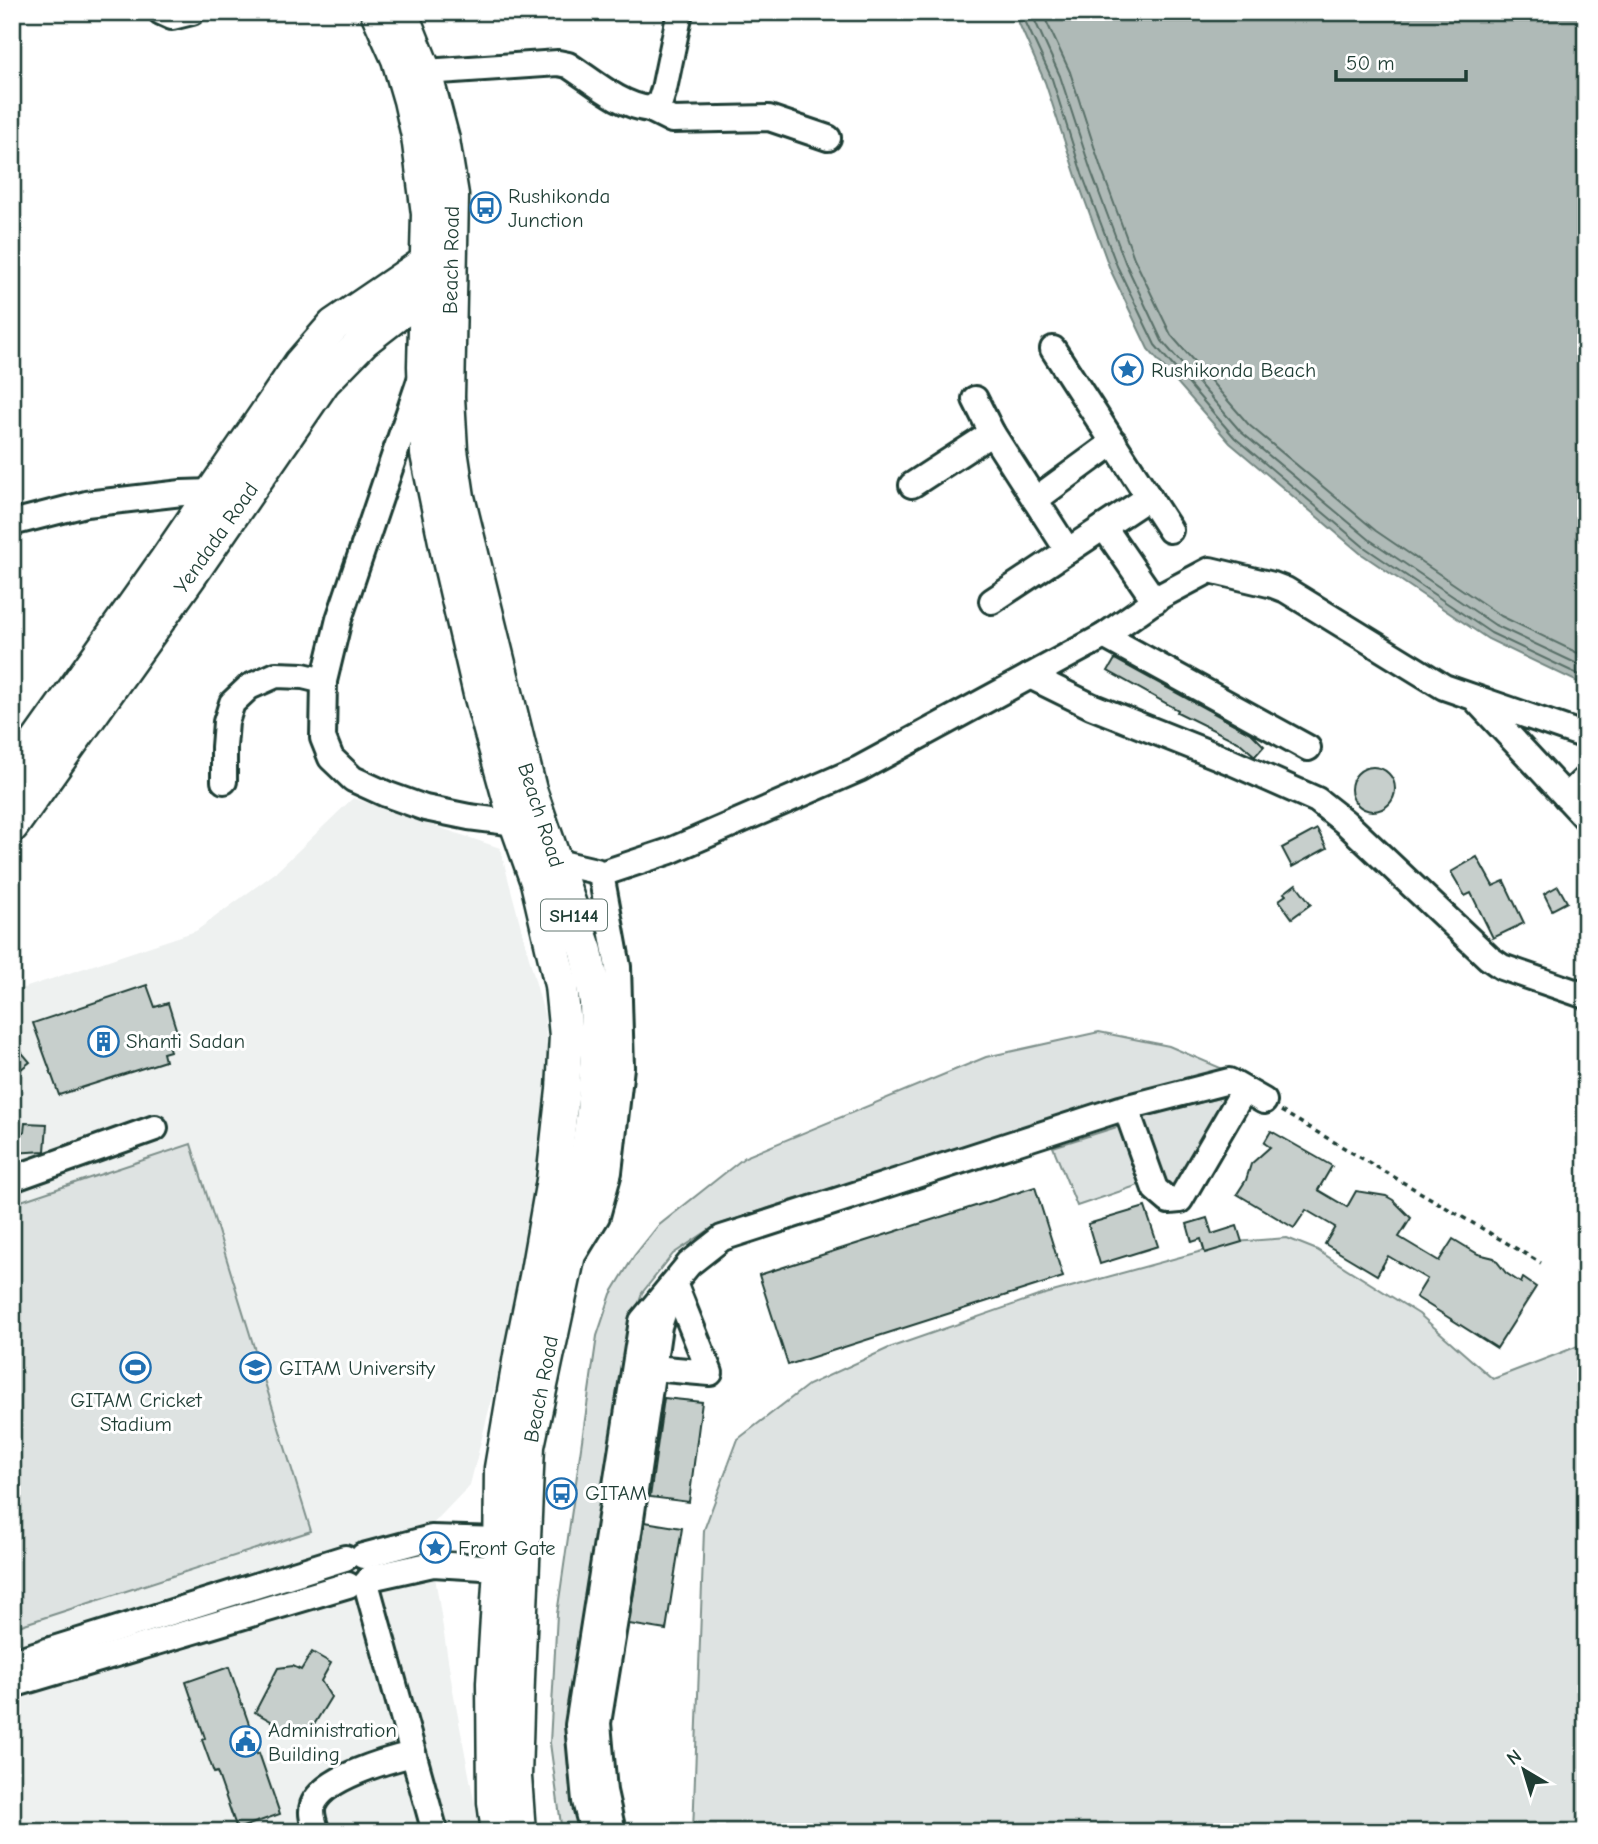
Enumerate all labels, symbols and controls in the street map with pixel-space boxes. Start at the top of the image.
scale bar [1336,38,1465,82]
text: 50 m [1346,51,1395,75]
place label: Rushikonda Junction [508,184,610,232]
bus stop icon: Rushikonda Junction [468,191,502,225]
street label: Beach Road [438,206,464,314]
place icon: Rushikonda Beach [1111,353,1145,387]
place label: Rushikonda Beach [1151,358,1316,382]
street label: Yendada Road [169,478,263,598]
street label: Beach Road [513,760,569,870]
road number: SH144 [541,900,607,931]
building icon: Shanti Sadan [86,1024,120,1058]
place label: Shanti Sadan [126,1029,245,1053]
street label: Beach Road [519,1334,563,1444]
sports icon: GITAM Cricket Stadium [119,1351,153,1385]
school or university icon: GITAM University [239,1351,273,1385]
place label: GITAM University [279,1356,436,1380]
place label: GITAM Cricket Stadium [70,1388,203,1436]
bus stop icon: GITAM [545,1476,579,1510]
place label: GITAM [585,1481,647,1505]
place icon: Front Gate [418,1531,452,1565]
place label: Front Gate [458,1536,556,1560]
place label: Administration Building [268,1718,397,1766]
public building icon: Administration Building [228,1725,262,1759]
north arrow [1490,1736,1560,1806]
text: N [1502,1745,1526,1770]

